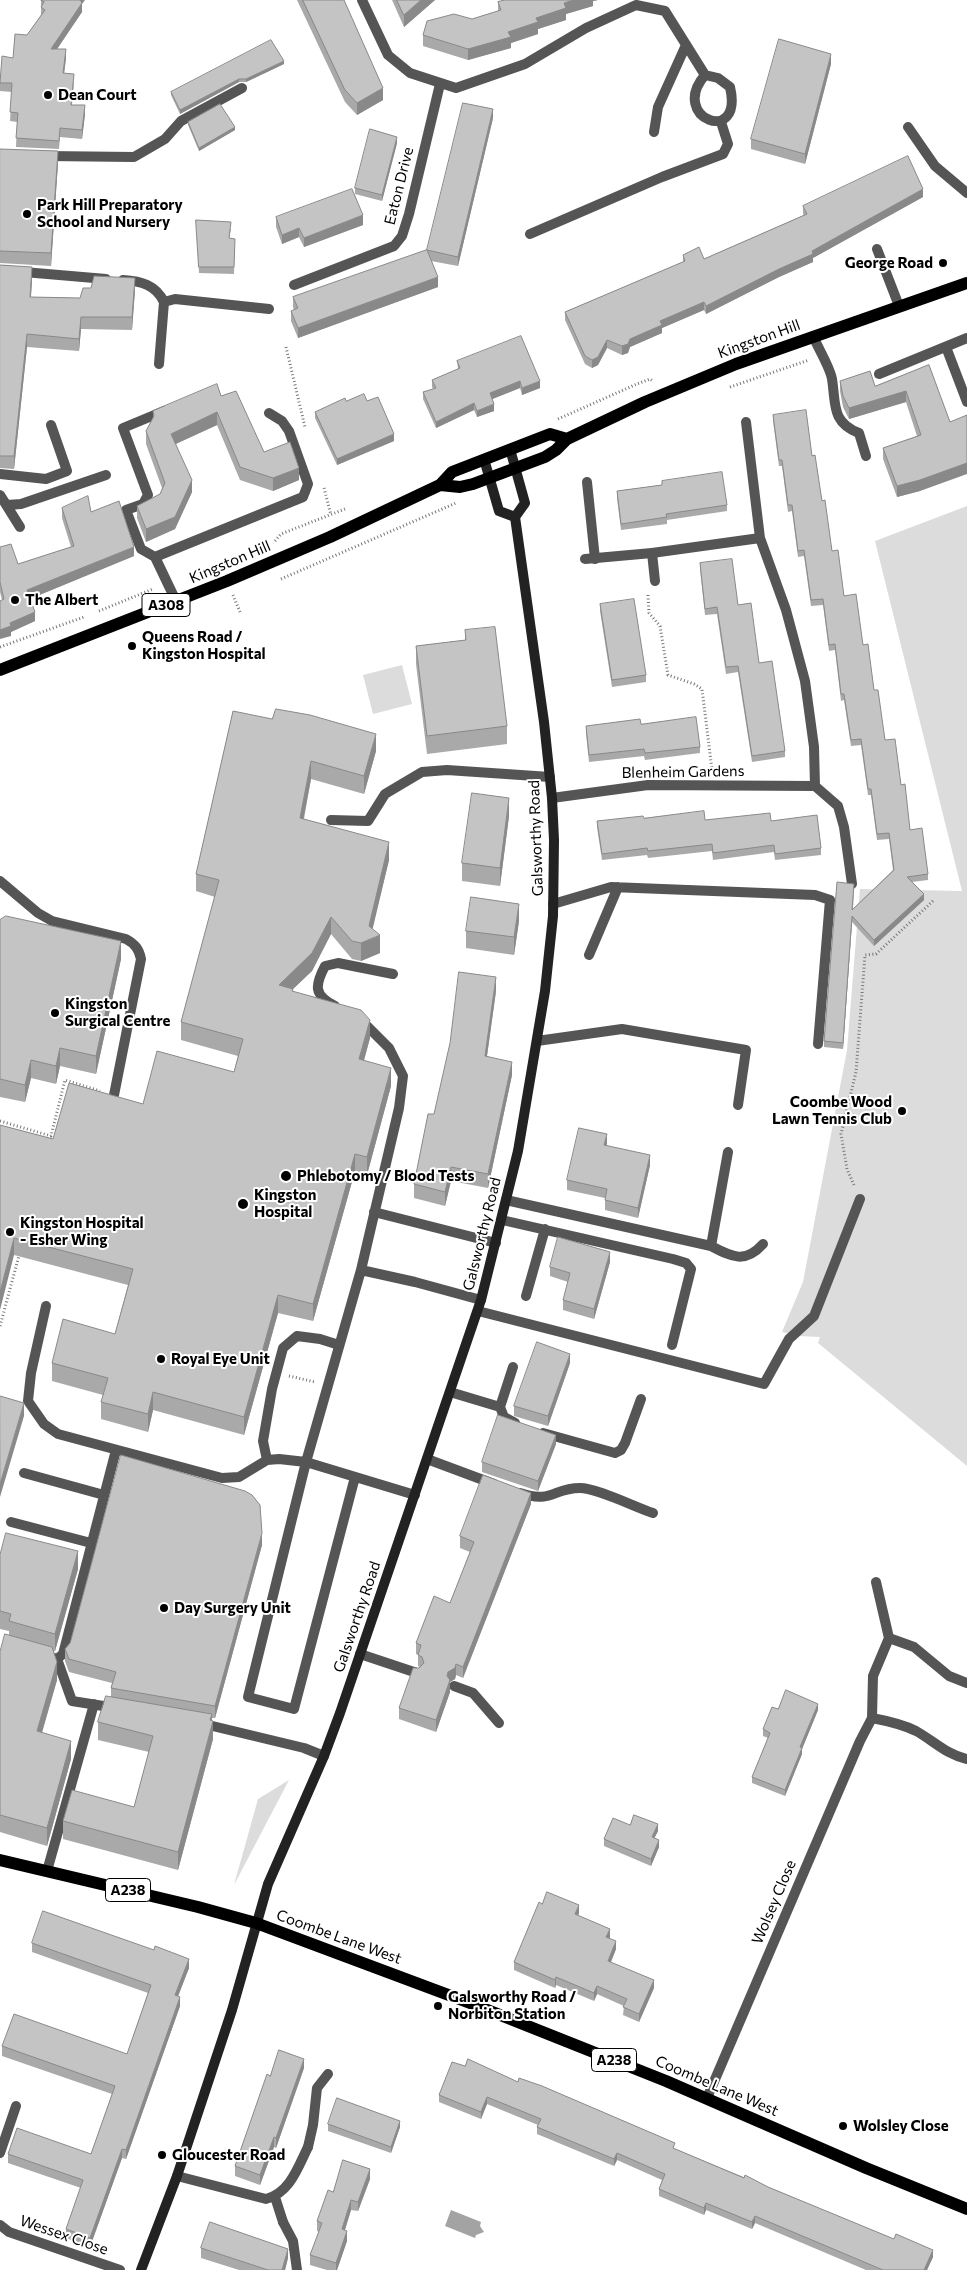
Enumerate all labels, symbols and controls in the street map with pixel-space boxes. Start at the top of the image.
place label: Dean Court [58,86,137,104]
marker: Dean Court [42,89,54,101]
street label: Eaton Drive [381,145,417,227]
place label: Park Hill Preparatory School and Nursery [37,196,183,231]
marker: Park Hill Preparatory School and Nursery [21,208,33,220]
place label: George Road [845,254,933,272]
marker: George Road [937,257,949,269]
street label: Kingston Hill [715,316,803,362]
street label: Kingston Hill [187,537,273,587]
place label: The Albert [25,591,98,609]
marker: The Albert [9,594,21,606]
road number: A308 [142,594,190,616]
place label: Queens Road / Kingston Hospital [142,628,266,663]
marker: Queens Road / Kingston Hospital [126,640,138,652]
street label: Blenheim Gardens [621,762,745,782]
street label: Galsworthy Road [525,780,547,896]
place label: Kingston Surgical Centre [65,995,170,1030]
marker: Kingston Surgical Centre [49,1007,61,1019]
place label: Coombe Wood Lawn Tennis Club [772,1093,892,1128]
marker: Coombe Wood Lawn Tennis Club [896,1105,908,1117]
place label: Phlebotomy / Blood Tests [297,1167,474,1185]
marker: Phlebotomy / Blood Tests [279,1169,293,1183]
street label: Galsworthy Road [459,1175,505,1293]
place label: Kingston Hospital [254,1186,316,1221]
marker: Kingston Hospital [236,1197,250,1211]
place label: Kingston Hospital - Esher Wing [20,1214,144,1249]
marker: Kingston Hospital - Esher Wing [4,1226,16,1238]
place label: Royal Eye Unit [171,1350,270,1368]
marker: Royal Eye Unit [155,1353,167,1365]
street label: Galsworthy Road [330,1559,384,1675]
place label: Day Surgery Unit [174,1599,291,1617]
marker: Day Surgery Unit [158,1602,170,1614]
street label: Wolsey Close [748,1857,800,1947]
road number: A238 [106,1878,150,1902]
street label: Coombe Lane West [274,1906,404,1968]
place label: Galsworthy Road / Norbiton Station [448,1988,576,2023]
marker: Galsworthy Road / Norbiton Station [432,2000,444,2012]
road number: A238 [592,2048,636,2072]
street label: Coombe Lane West [653,2052,781,2120]
place label: Wolsley Close [853,2117,949,2135]
marker: Wolsley Close [837,2120,849,2132]
place label: Gloucester Road [172,2146,285,2164]
marker: Gloucester Road [156,2149,168,2161]
street label: Wessex Close [17,2211,111,2259]

